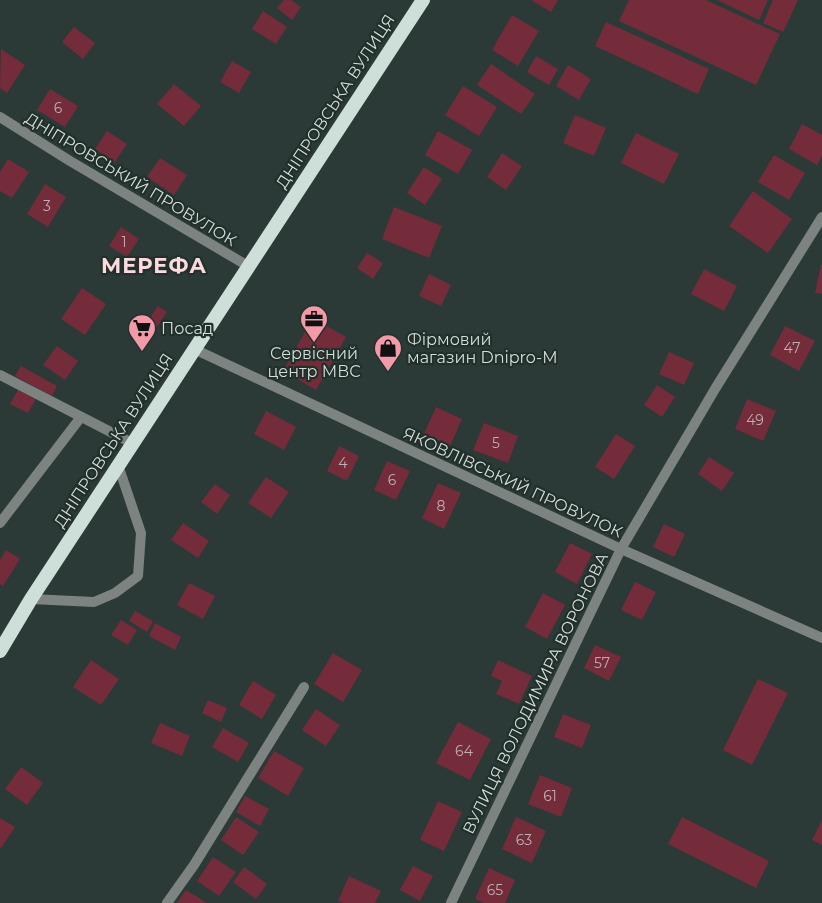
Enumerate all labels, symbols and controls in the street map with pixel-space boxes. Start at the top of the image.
street label: ДНІПРОВСЬКА ВУЛИЦЯ [272,11,399,192]
house number: 6 [54,99,63,117]
street label: ДНІПРОВСЬКИЙ ПРОВУЛОК [22,109,240,250]
house number: 3 [43,197,51,215]
house number: 1 [121,233,127,251]
district label: МЕРЕФА [101,253,207,278]
office icon: Сервісний центр МВС [299,304,329,343]
supermarket icon: Посад [127,313,157,352]
place label: Посад [161,319,213,338]
place label: Фірмовий магазин Dnipro-M [407,330,557,367]
shop icon: Фірмовий магазин Dnipro-M [373,333,403,372]
house number: 47 [784,339,800,357]
place label: Сервісний центр МВС [267,344,361,381]
street label: ДНІПРОВСЬКА ВУЛИЦЯ [50,350,177,531]
house number: 49 [746,411,764,429]
street label: ЯКОВЛІВСЬКИЙ ПРОВУЛОК [400,423,625,542]
house number: 5 [492,434,500,452]
house number: 4 [338,454,348,472]
house number: 6 [388,471,397,489]
house number: 8 [437,497,446,515]
street label: ВУЛИЦЯ ВОЛОДИМИРА ВОРОНОВА [459,549,612,837]
house number: 57 [594,654,610,672]
house number: 64 [455,742,474,760]
house number: 61 [543,787,557,805]
house number: 63 [516,831,532,849]
house number: 65 [487,881,503,899]

